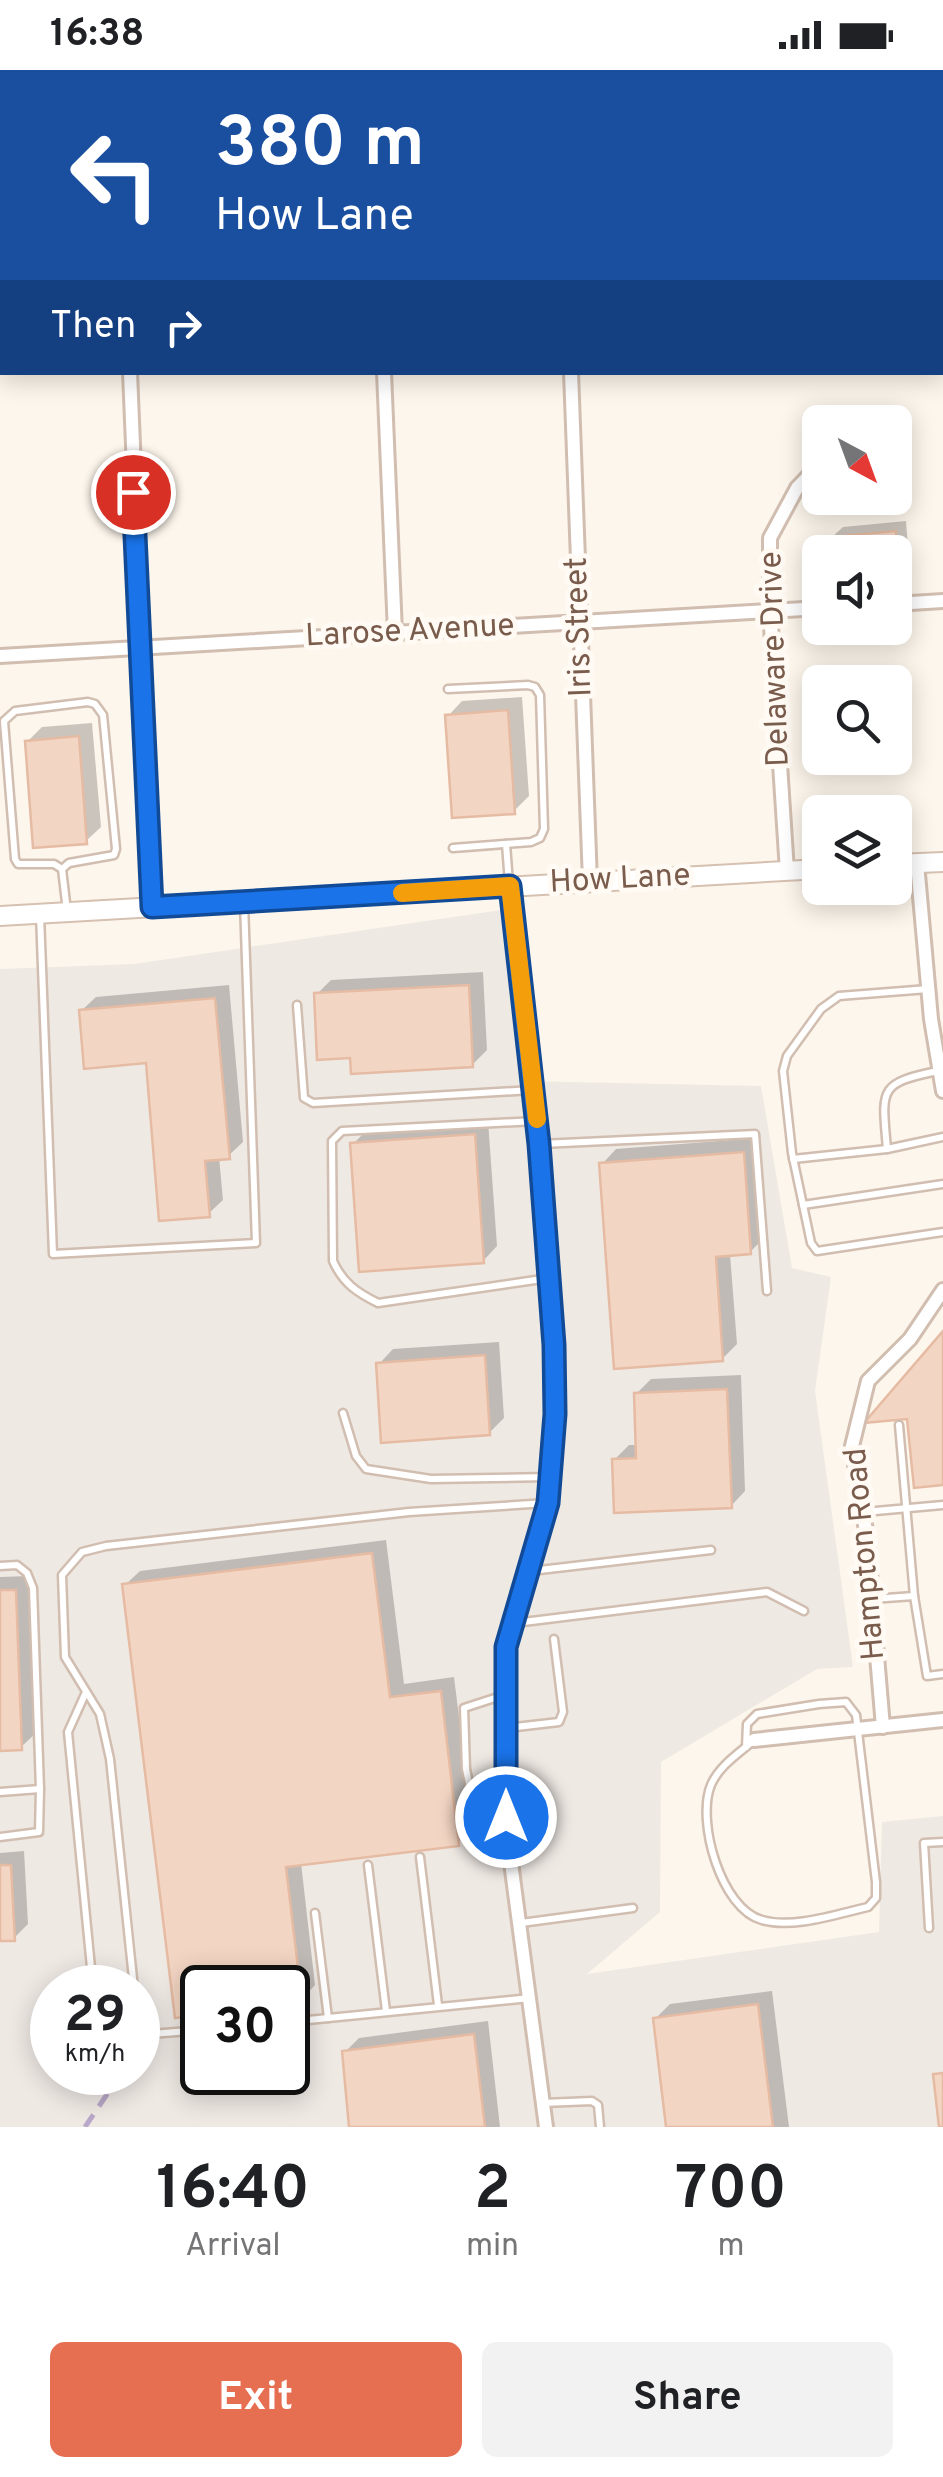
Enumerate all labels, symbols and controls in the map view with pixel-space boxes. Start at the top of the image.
text: 16:38 [50,11,144,60]
text: 380 m [215,102,425,191]
icon: left [50,110,180,240]
text: How Lane [215,189,414,246]
icon: right [156,300,211,355]
text: Then [50,303,136,352]
north arrow [802,405,912,515]
map controls [802,405,912,905]
pin [91,450,176,535]
icon: arrive [106,465,161,520]
button: sound [802,535,912,645]
street label: Delaware Drive [752,551,800,767]
street label: Iris Street [558,556,602,698]
street label: Larose Avenue [304,607,516,657]
button: search [802,665,912,775]
button: layers [802,795,912,905]
street label: How Lane [548,856,692,904]
street label: Hampton Road [837,1446,895,1662]
position arrow [454,1765,558,1869]
speed limit sign: 30 [180,1965,310,2095]
text: 29 [64,1986,126,2049]
text: km/h [65,2039,125,2071]
text: 16:40 [156,2154,310,2230]
text: 2 [474,2154,511,2230]
text: 700 [675,2154,787,2230]
text: Arrival [185,2227,281,2267]
text: min [466,2227,519,2267]
text: m [718,2227,745,2267]
button: Exit [50,2342,462,2457]
button: Share [482,2342,893,2457]

